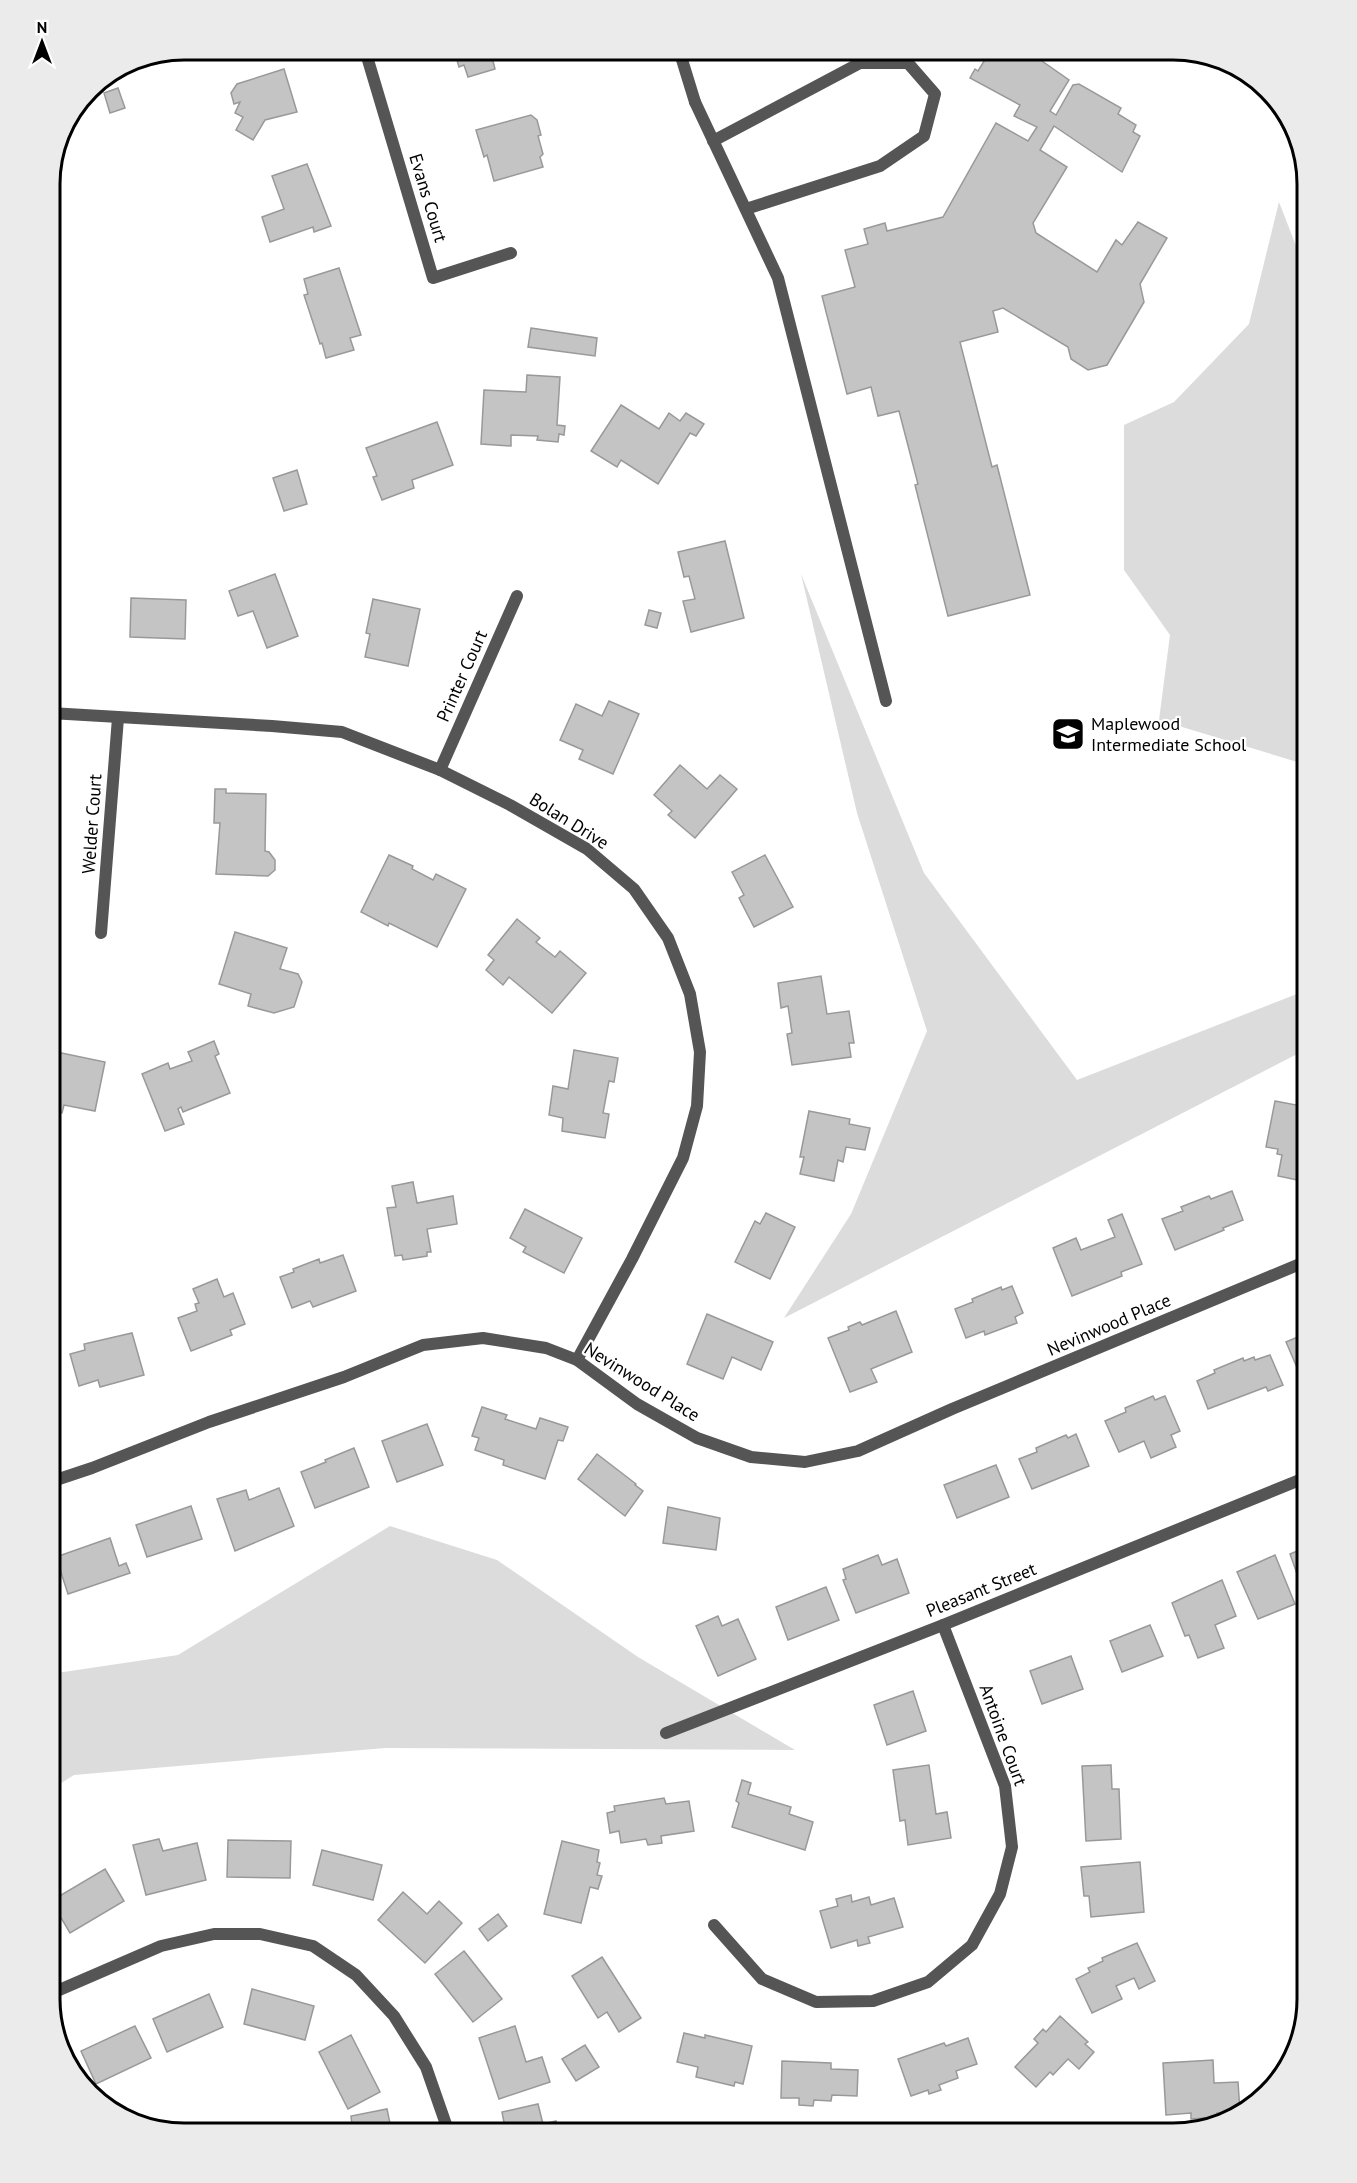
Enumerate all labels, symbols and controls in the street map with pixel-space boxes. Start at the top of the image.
north arrow [12,12,72,72]
text: N [37,17,47,37]
street label: Evans Court [404,151,453,245]
street label: Printer Court [431,626,492,725]
place label: Maplewood Intermediate School [1091,712,1247,756]
school or university icon: Maplewood Intermediate School [1050,716,1086,752]
street label: Welder Court [77,773,106,875]
street label: Bolan Drive [525,787,613,854]
street label: Nevinwood Place [1044,1288,1174,1361]
street label: Nevinwood Place [580,1337,704,1426]
street label: Pleasant Street [922,1557,1039,1622]
street label: Antoine Court [974,1681,1032,1789]

